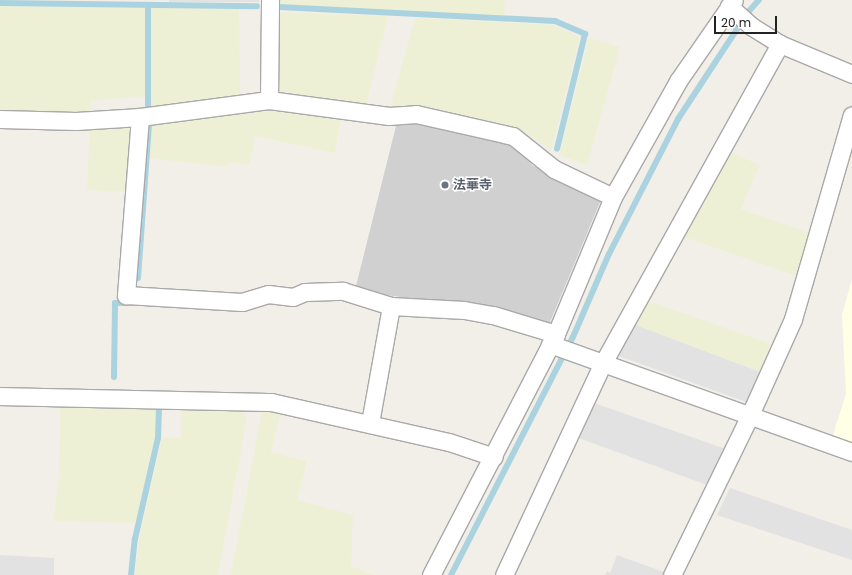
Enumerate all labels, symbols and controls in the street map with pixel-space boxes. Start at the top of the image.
scale bar [716,8,779,34]
text: 20 m [721,14,751,31]
place label: 法華寺 [453,177,492,193]
marker: 法華寺 [440,180,450,190]

